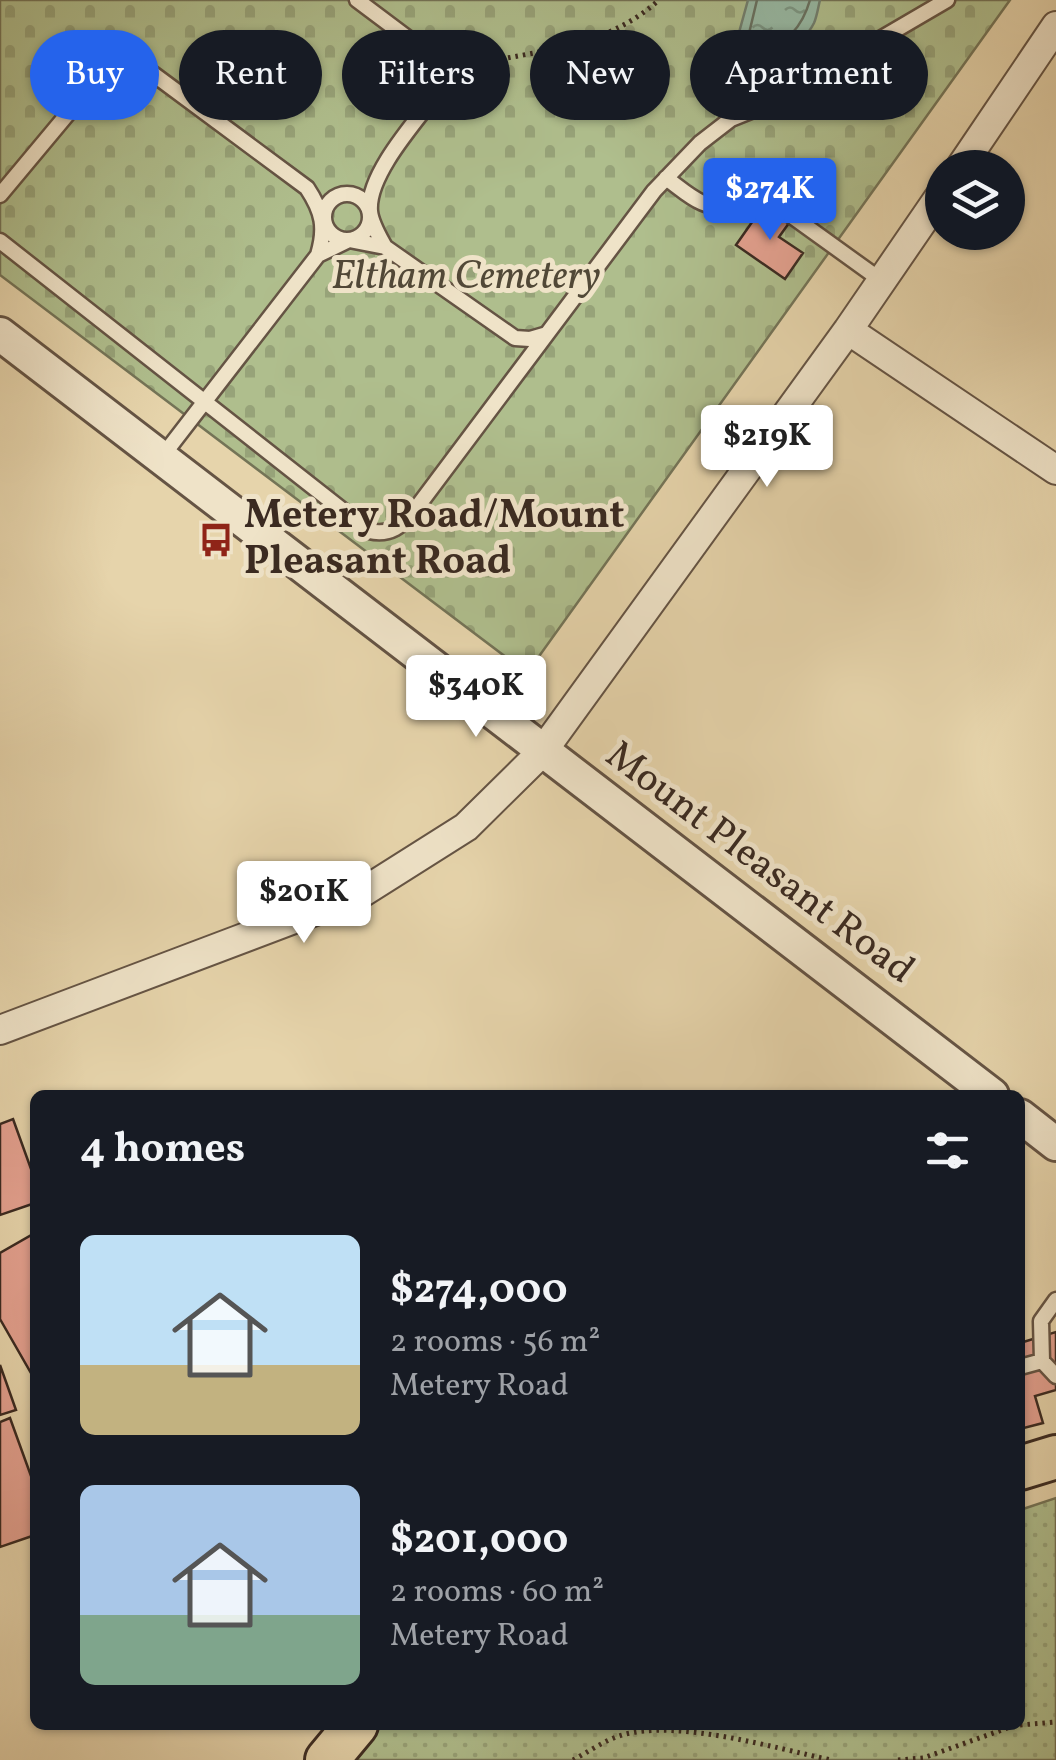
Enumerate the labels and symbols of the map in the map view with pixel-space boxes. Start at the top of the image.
pin: $274K [700,158,840,243]
park label: Eltham Cemetery [332,250,601,306]
pin: $219K [697,405,837,490]
place label: Metery Road/Mount Pleasant Road [244,489,625,591]
bus stop icon: Metery Road/Mount Pleasant Road [197,521,235,559]
pin: $340K [406,655,546,740]
street label: Mount Pleasant Road [593,729,925,999]
pin: $201K [234,861,374,946]

